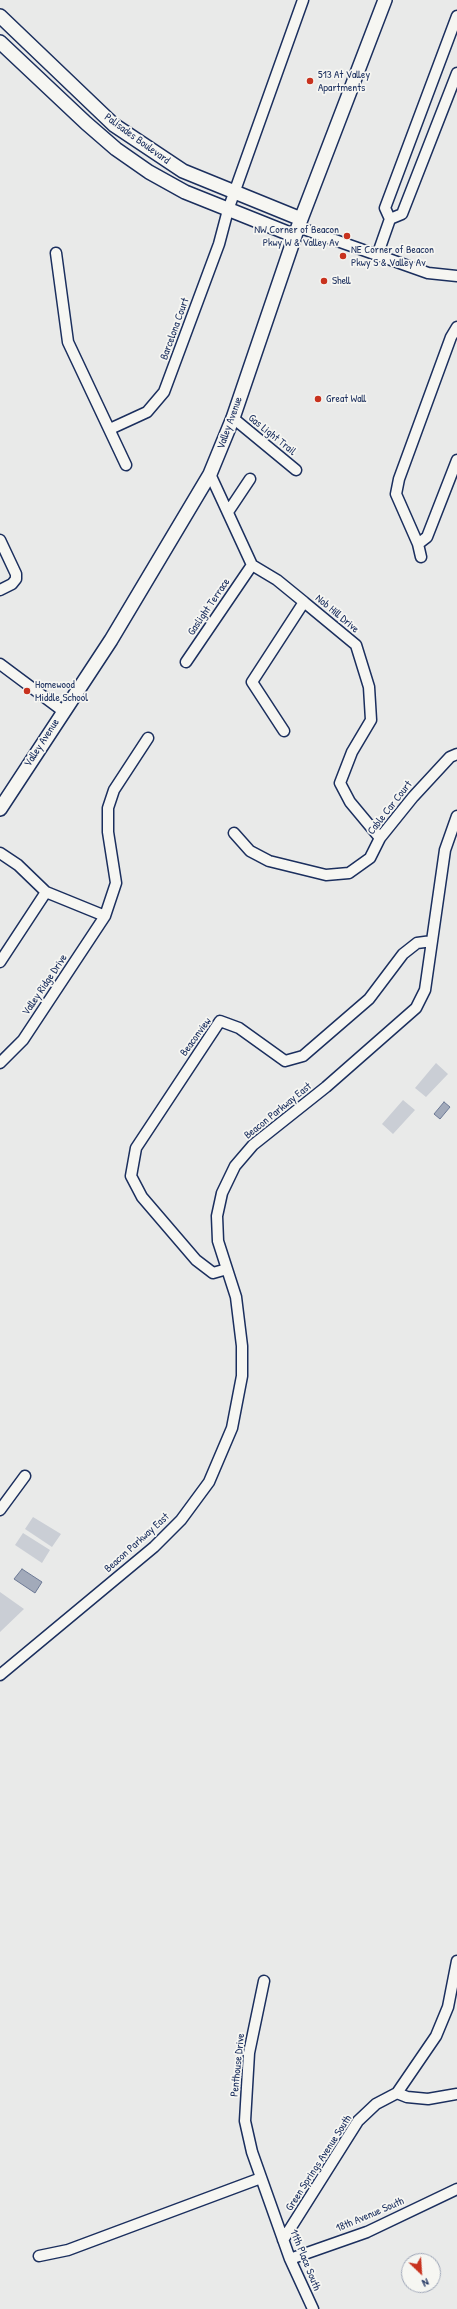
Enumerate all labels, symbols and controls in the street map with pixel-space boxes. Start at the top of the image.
place label: 513 At Valley Apartments [318,68,370,94]
marker: 513 At Valley Apartments [305,76,315,86]
street label: Palisades Boulevard [102,111,172,167]
place label: NW Corner of Beacon Pkwy W & Valley Av [254,223,339,249]
marker: NW Corner of Beacon Pkwy W & Valley Av [342,231,352,241]
place label: NE Corner of Beacon Pkwy S & Valley Av [351,243,434,269]
marker: NE Corner of Beacon Pkwy S & Valley Av [338,251,348,261]
place label: Shell [332,274,351,288]
marker: Shell [319,276,329,286]
street label: Barcelona Court [158,296,192,362]
place label: Great Wall [326,392,366,406]
marker: Great Wall [313,394,323,404]
street label: Valley Avenue [214,395,246,451]
street label: Gas Light Trail [245,412,299,458]
street label: Gaslight Terrace [185,576,233,638]
street label: Nob Hill Drive [312,592,362,636]
place label: Homewood Middle School [35,678,88,704]
marker: Homewood Middle School [22,686,32,696]
street label: Valley Avenue [22,716,62,770]
street label: Cable Car Court [365,778,415,838]
street label: Valley Ridge Drive [20,952,70,1018]
street label: Beaconview [178,1015,214,1059]
street label: Beacon Parkway East [242,1080,314,1142]
street label: Beacon Parkway East [102,1510,172,1576]
street label: Penthouse Drive [228,2033,248,2097]
street label: Green Springs Avenue South [283,2113,355,2213]
street label: 18th Avenue South [334,2195,406,2235]
street label: 11th Place South [287,2227,323,2293]
north arrow [401,2253,441,2293]
text: N [420,2275,431,2291]

